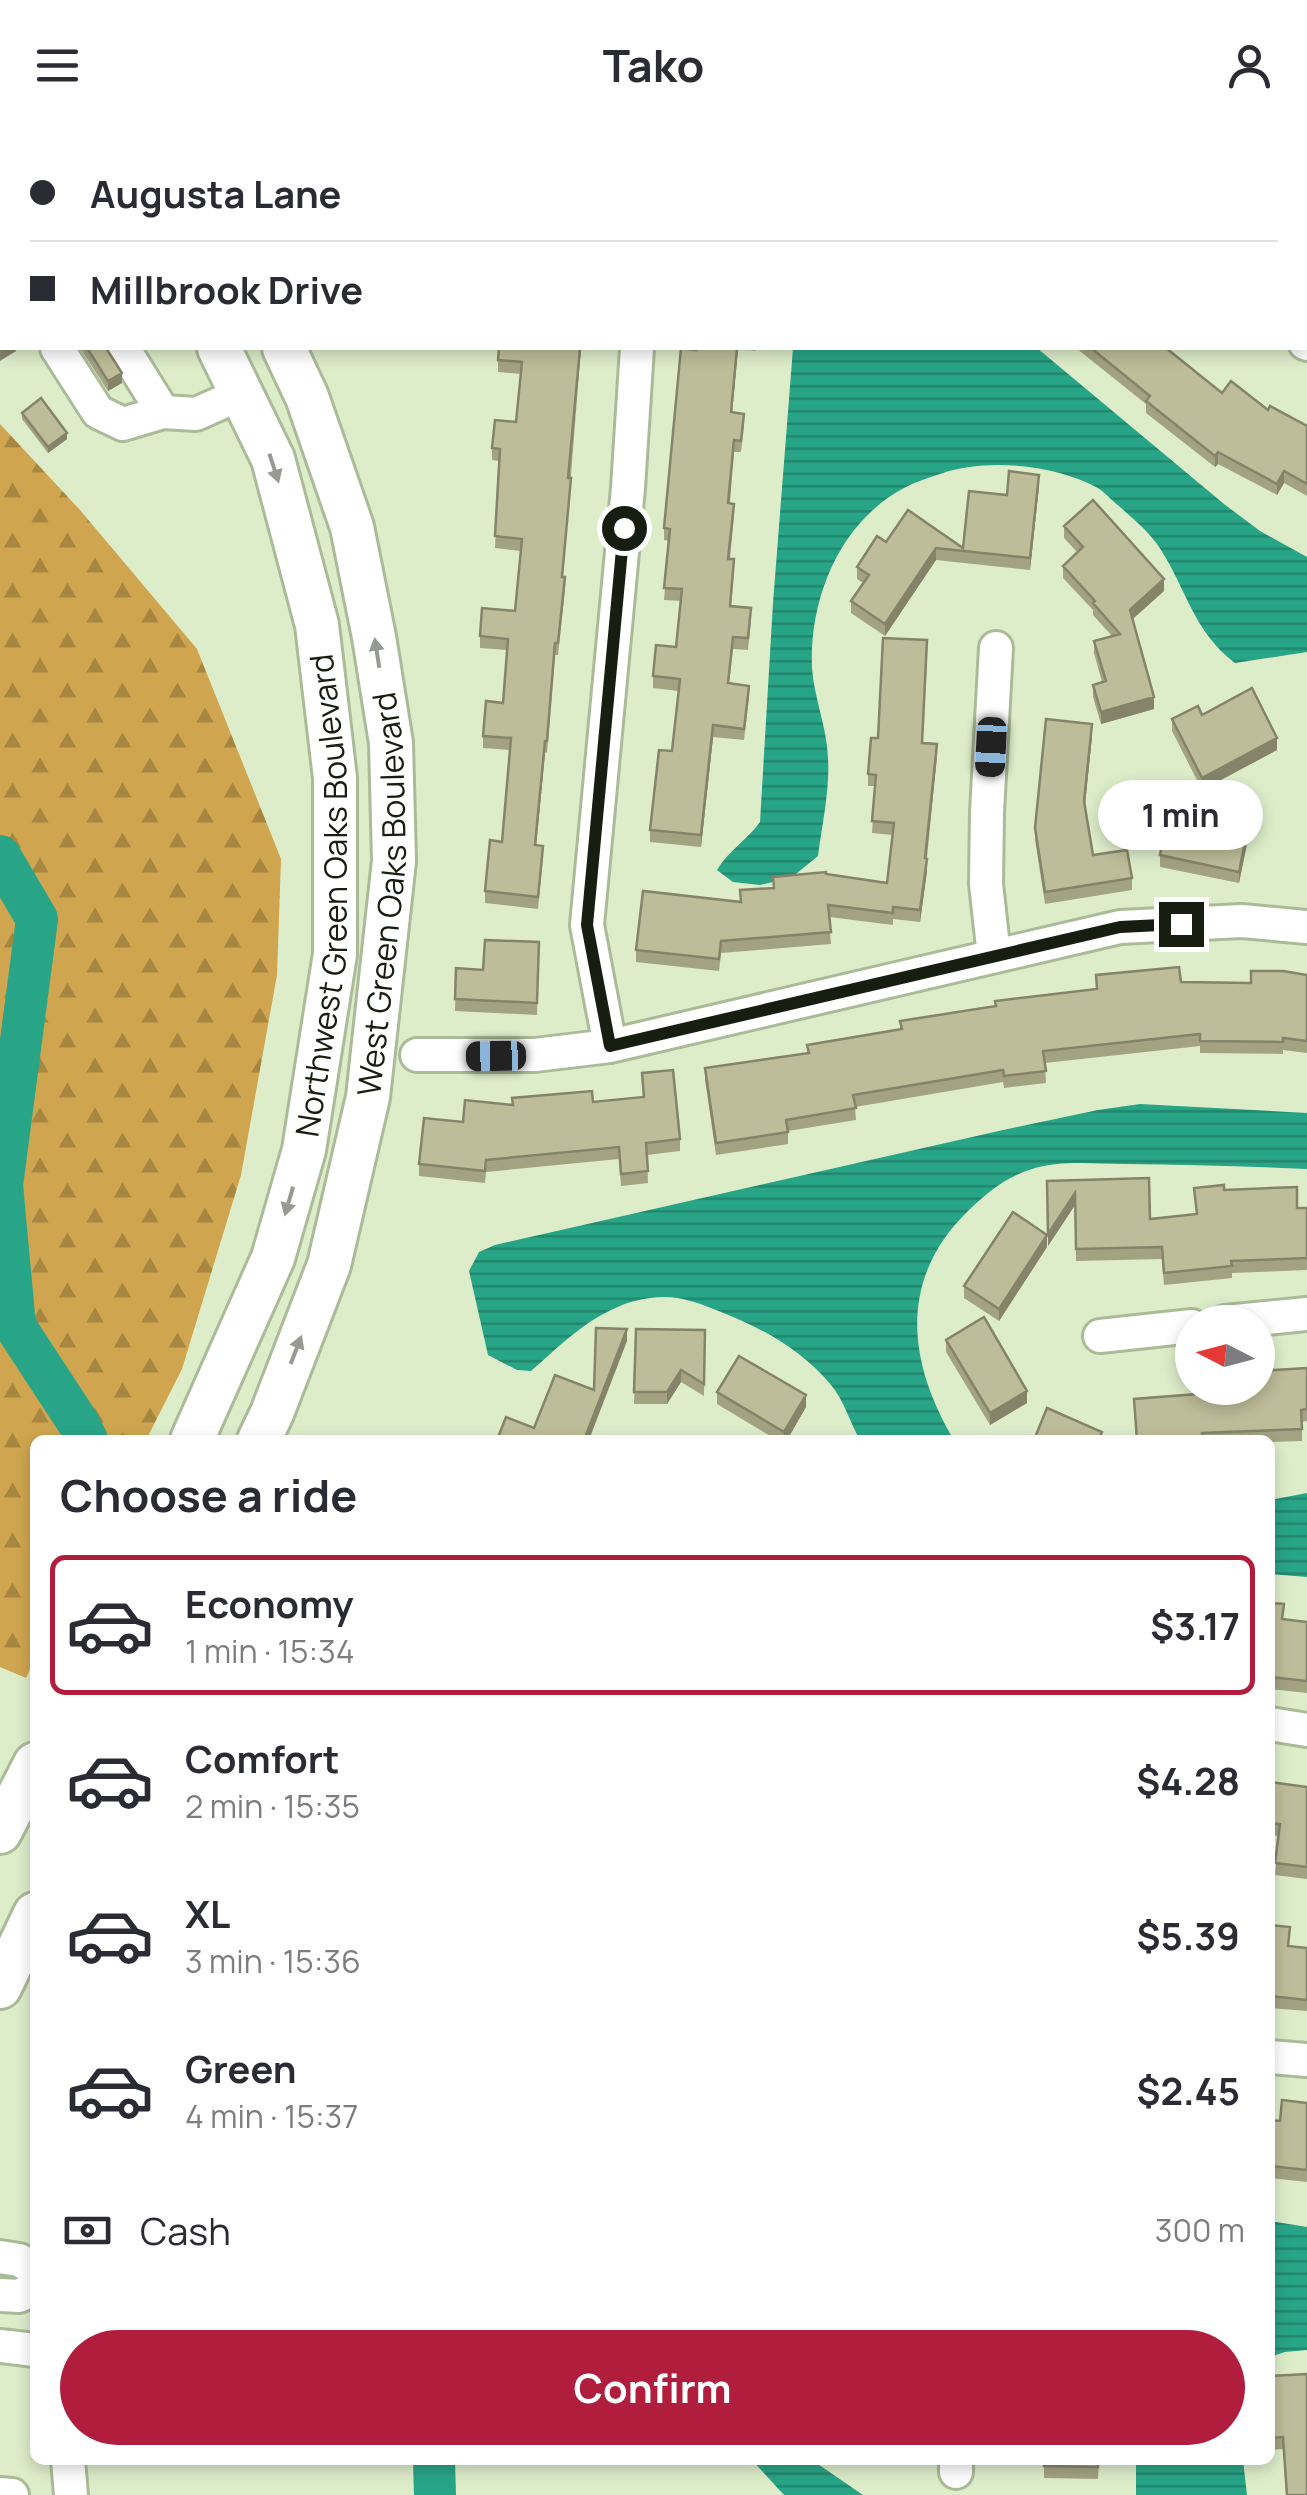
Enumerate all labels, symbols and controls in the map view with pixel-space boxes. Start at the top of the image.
text: Tako [603,34,704,96]
icon: menu [30,38,85,93]
icon: person [1222,38,1277,93]
text: Augusta Lane [90,167,341,219]
text: Millbrook Drive [90,263,363,315]
one-way arrow [268,453,283,483]
route start [602,506,647,551]
one-way arrow [368,637,384,668]
street label: Northwest Green Oaks Boulevard [284,652,357,1140]
street label: West Green Oaks Boulevard [346,689,416,1098]
car [974,716,1008,778]
callout: 1 min [1098,779,1264,849]
text: 1 min [1141,793,1220,837]
route end [1159,902,1204,947]
car [466,1040,526,1072]
one-way arrow [281,1186,296,1217]
north arrow [1175,1305,1275,1405]
map controls [1175,1305,1275,1405]
one-way arrow [289,1335,305,1365]
text: Choose a ride [60,1464,357,1526]
text: Economy [185,1577,354,1629]
icon: car [65,1580,155,1670]
text: $3.17 [1150,1599,1240,1651]
text: 1 min · 15:34 [185,1629,355,1673]
text: Comfort [185,1732,339,1784]
icon: car [65,1735,155,1825]
text: $4.28 [1136,1754,1240,1806]
text: 2 min · 15:35 [185,1784,360,1828]
text: XL [185,1887,230,1939]
icon: car [65,1890,155,1980]
text: $5.39 [1137,1909,1240,1961]
text: 3 min · 15:36 [185,1939,361,1983]
text: Green [185,2042,297,2094]
icon: car [65,2045,155,2135]
text: $2.45 [1137,2064,1240,2116]
text: 4 min · 15:37 [185,2094,358,2138]
icon: cash [60,2203,115,2258]
text: Cash [140,2204,231,2256]
text: 300 m [1155,2208,1245,2252]
button: Confirm [60,2330,1245,2445]

